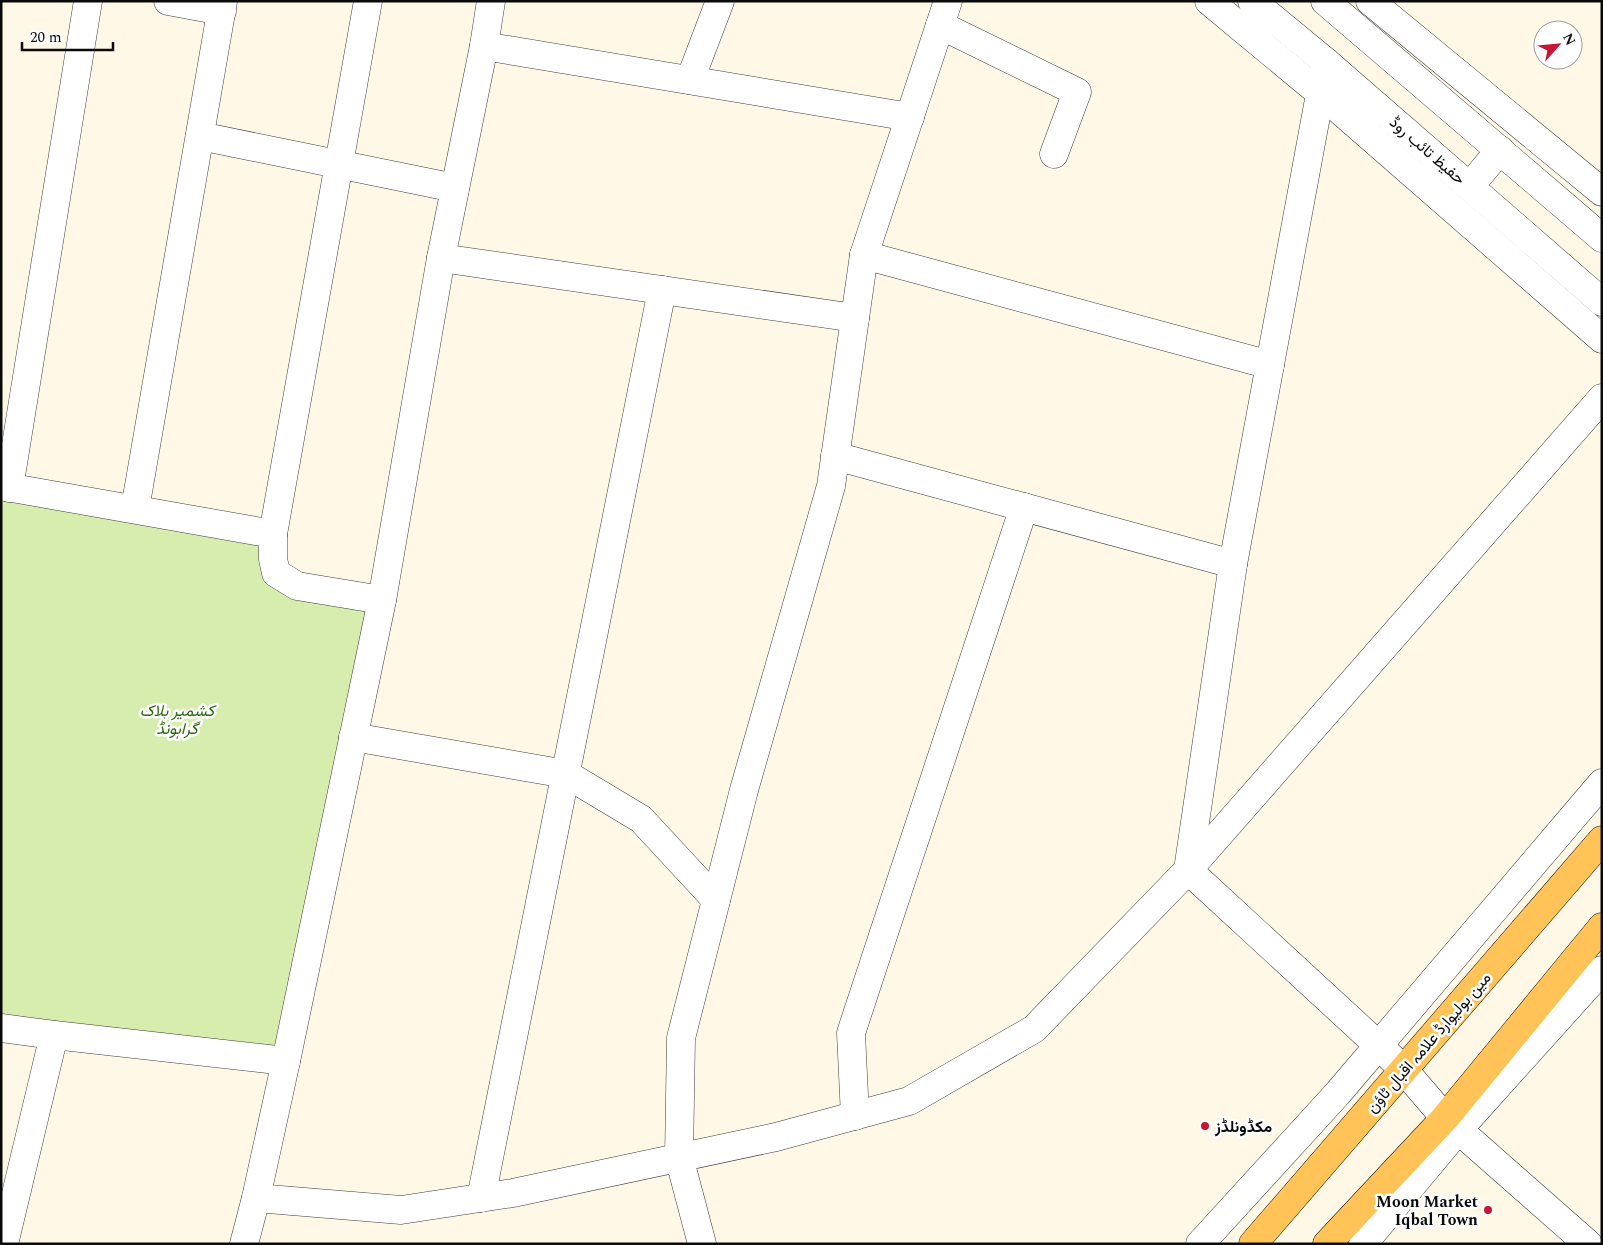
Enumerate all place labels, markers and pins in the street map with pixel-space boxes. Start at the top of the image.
place label: مکڈونلڈز [1214,1115,1273,1139]
marker: مکڈونلڈز [1199,1120,1211,1132]
place label: Moon Market Iqbal Town [1376,1190,1478,1232]
marker: Moon Market Iqbal Town [1482,1204,1494,1216]

